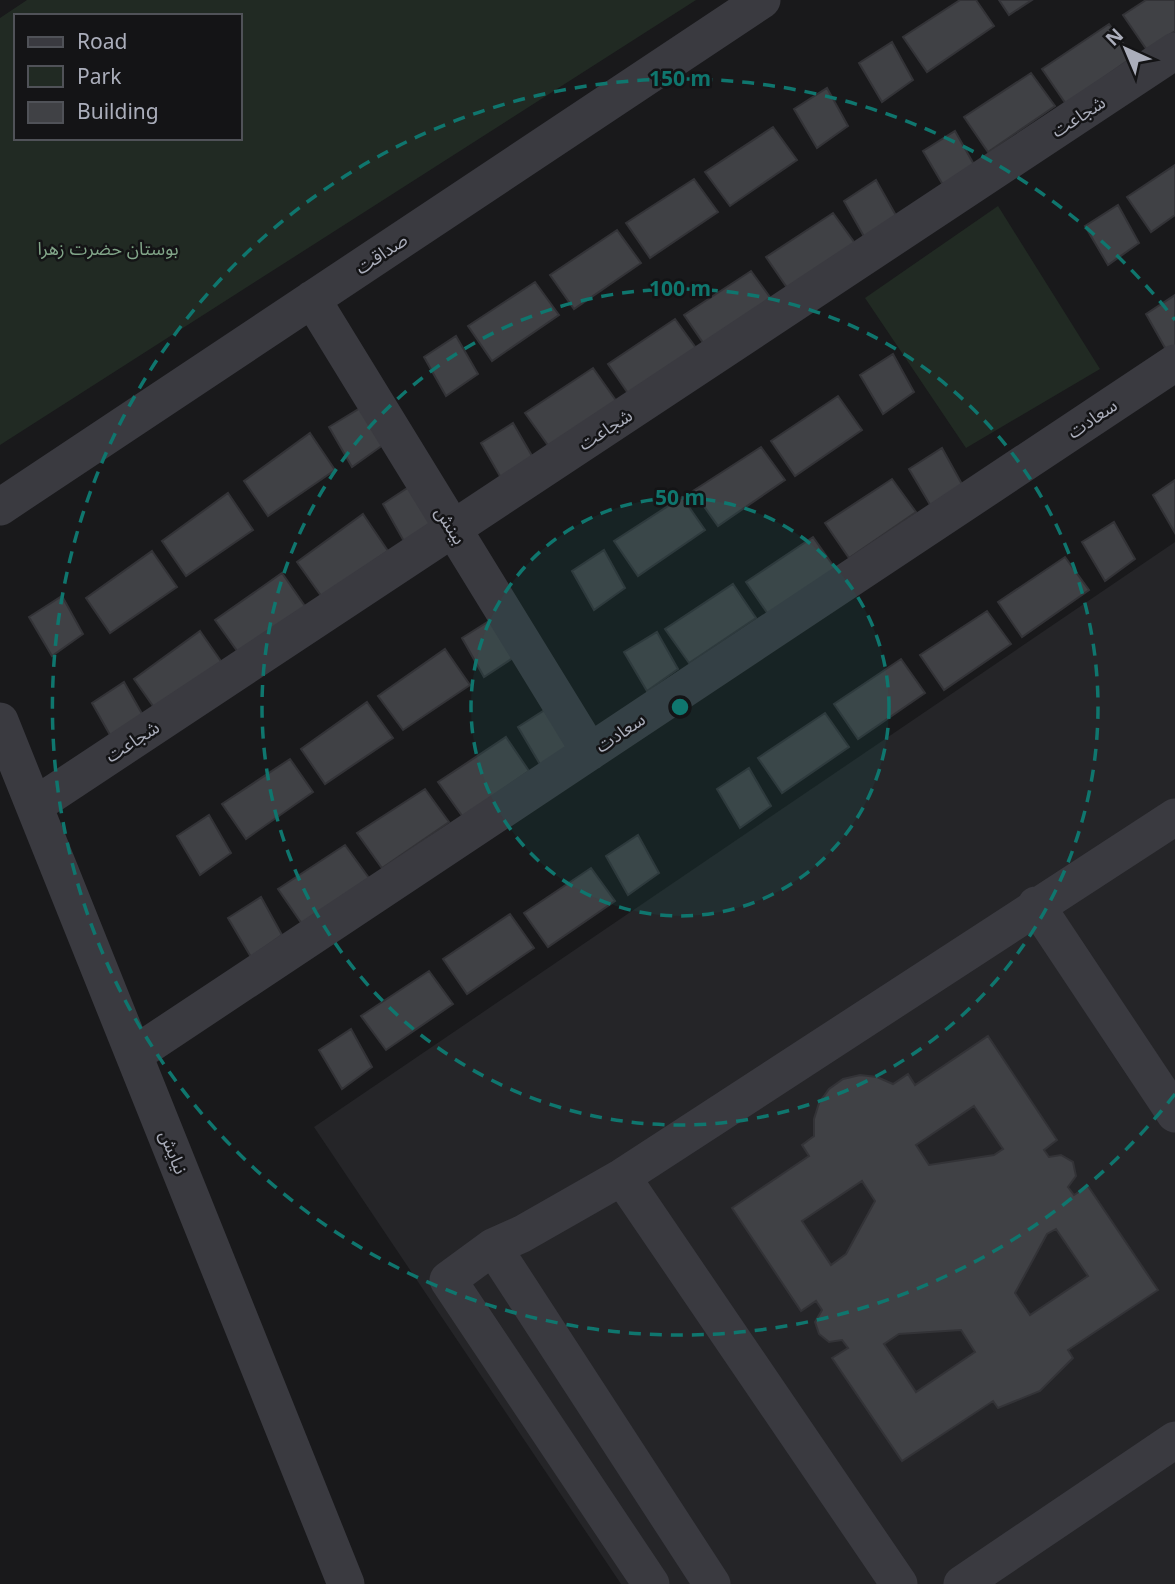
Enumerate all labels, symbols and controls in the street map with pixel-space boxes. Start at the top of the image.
legend [14,14,242,140]
north arrow [1091,14,1161,84]
text: N [1100,22,1129,51]
text: Road [77,27,127,55]
text: Park [77,62,122,90]
text: 150 m [649,64,711,92]
street label: شجاعت [1046,90,1110,142]
text: Building [77,97,159,125]
street label: صداقت [350,227,412,279]
park label: بوستان حضرت زهرا [38,236,178,260]
text: 100 m [649,274,711,302]
street label: سعادت [1062,393,1122,443]
street label: شجاعت [573,403,637,455]
text: 50 m [655,483,705,511]
street label: بینش [430,501,472,549]
centre of rings [668,695,692,719]
street label: سعادت [590,707,650,757]
street label: شجاعت [100,715,164,767]
street label: نیایش [154,1127,194,1177]

